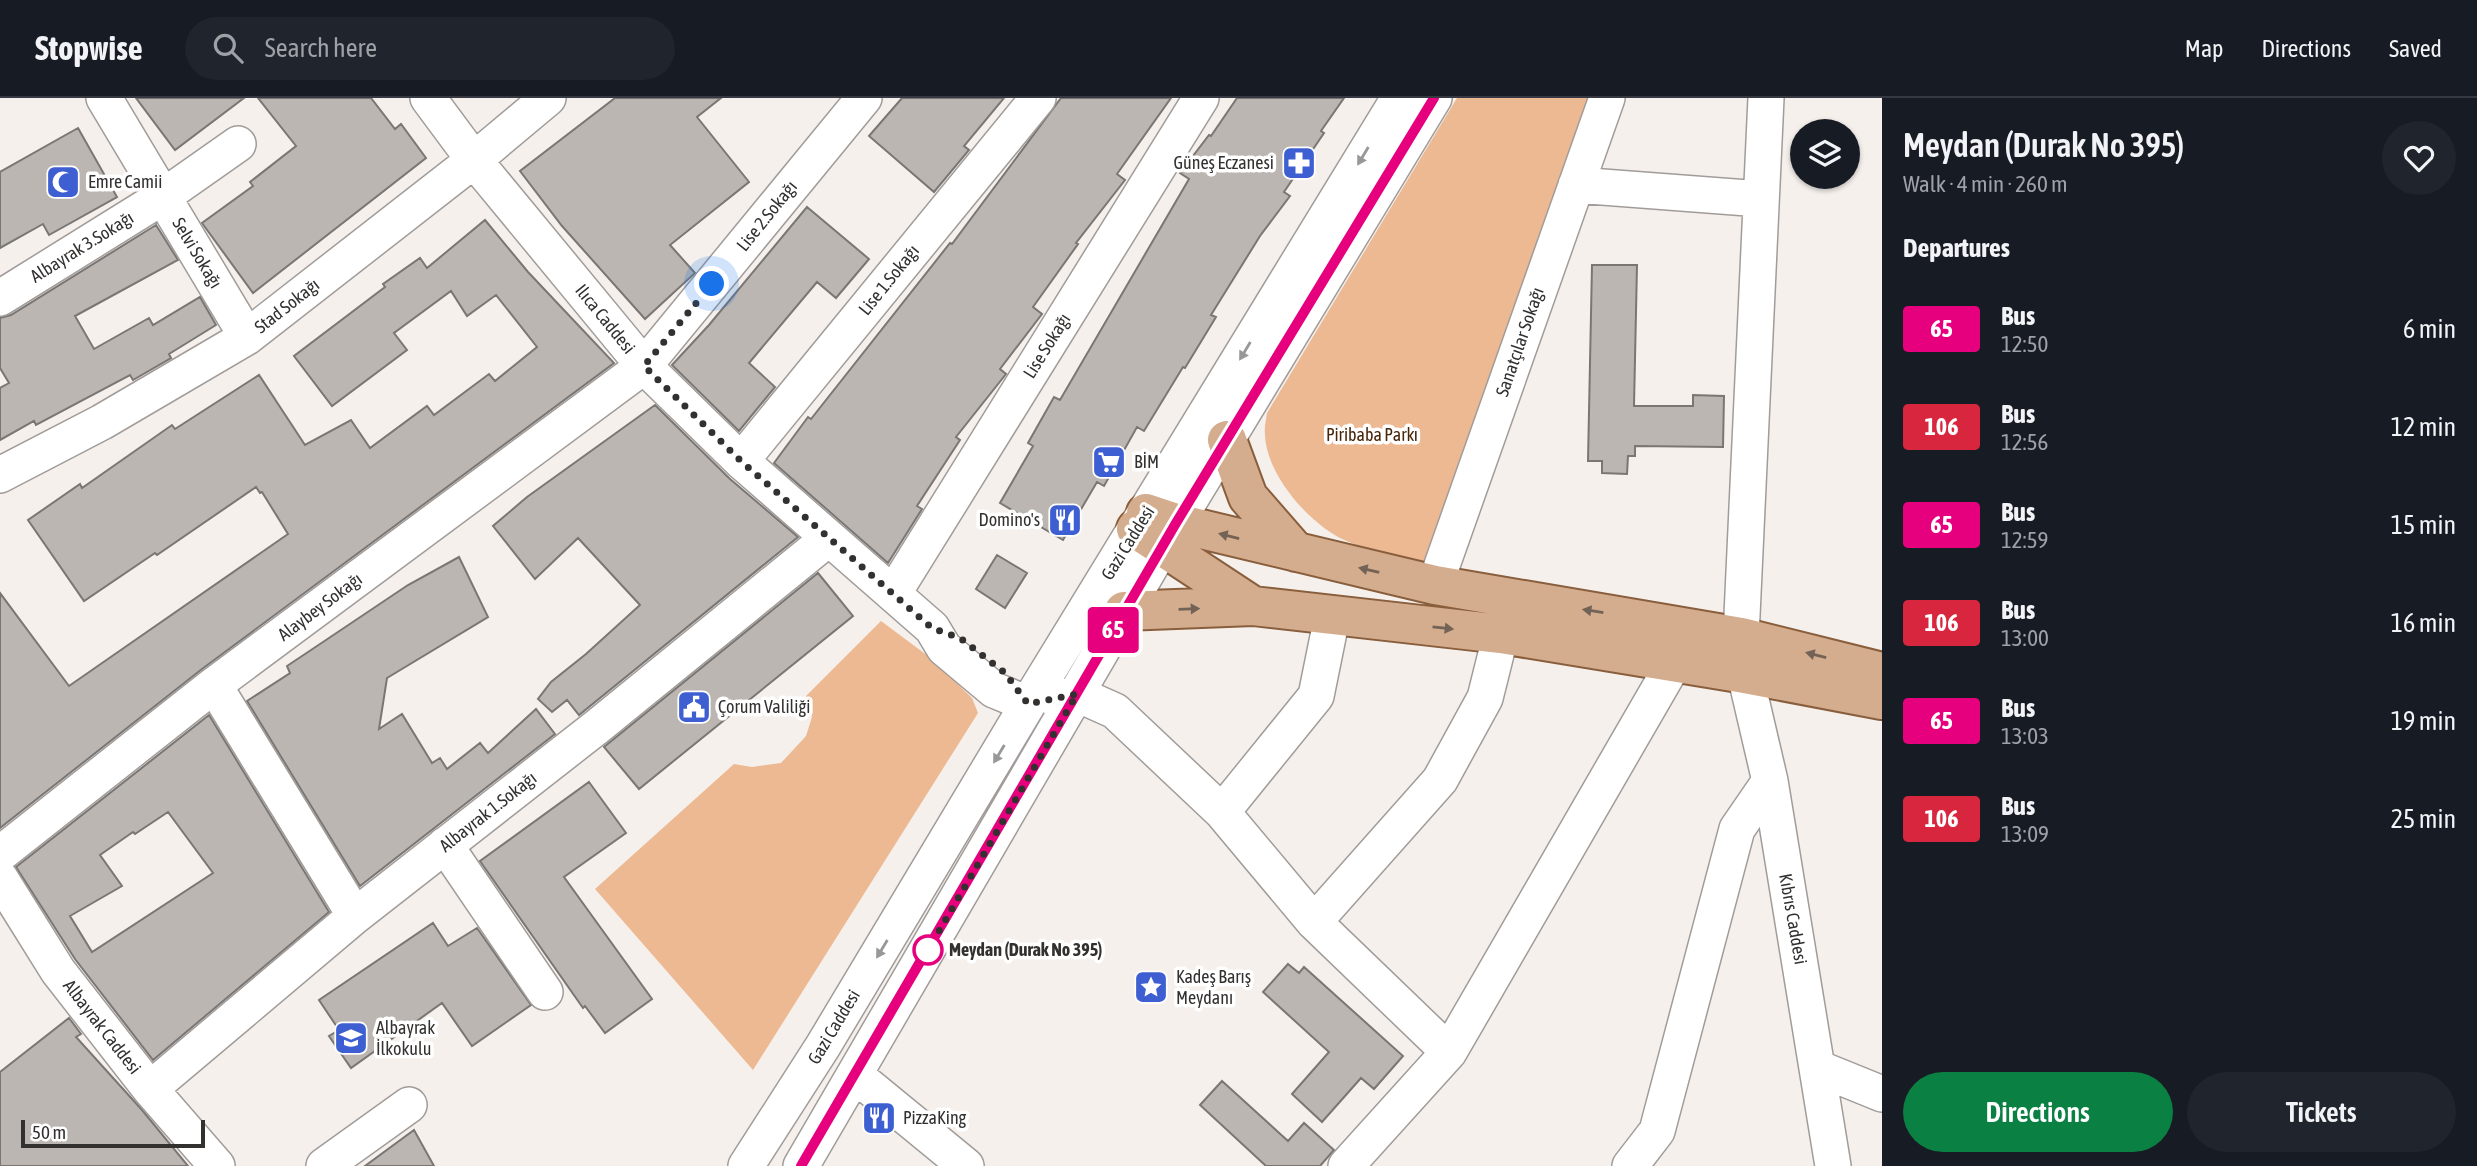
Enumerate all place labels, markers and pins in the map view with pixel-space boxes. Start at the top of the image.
pharmacy icon: Güneş Eczanesi [1280,144,1318,182]
place label: Güneş Eczanesi [1173,152,1274,173]
mosque icon: Emre Camii [44,163,82,201]
place label: Emre Camii [88,171,162,192]
supermarket icon: BİM [1090,443,1128,481]
place label: BİM [1134,451,1159,472]
restaurant icon: Domino's [1046,501,1084,539]
place label: Domino's [979,509,1040,530]
public building icon: Çorum Valiliği [675,688,713,726]
place label: Çorum Valiliği [718,696,810,717]
marker: Meydan (Durak No 395) [913,935,943,965]
place label: Meydan (Durak No 395) [949,939,1102,960]
place label: Kadeş Barış Meydanı [1176,966,1251,1008]
place icon: Kadeş Barış Meydanı [1132,968,1170,1006]
place label: Albayrak İlkokulu [376,1017,435,1059]
school or university icon: Albayrak İlkokulu [332,1019,370,1057]
restaurant icon: PizzaKing [860,1099,898,1137]
place label: PizzaKing [903,1107,967,1128]

